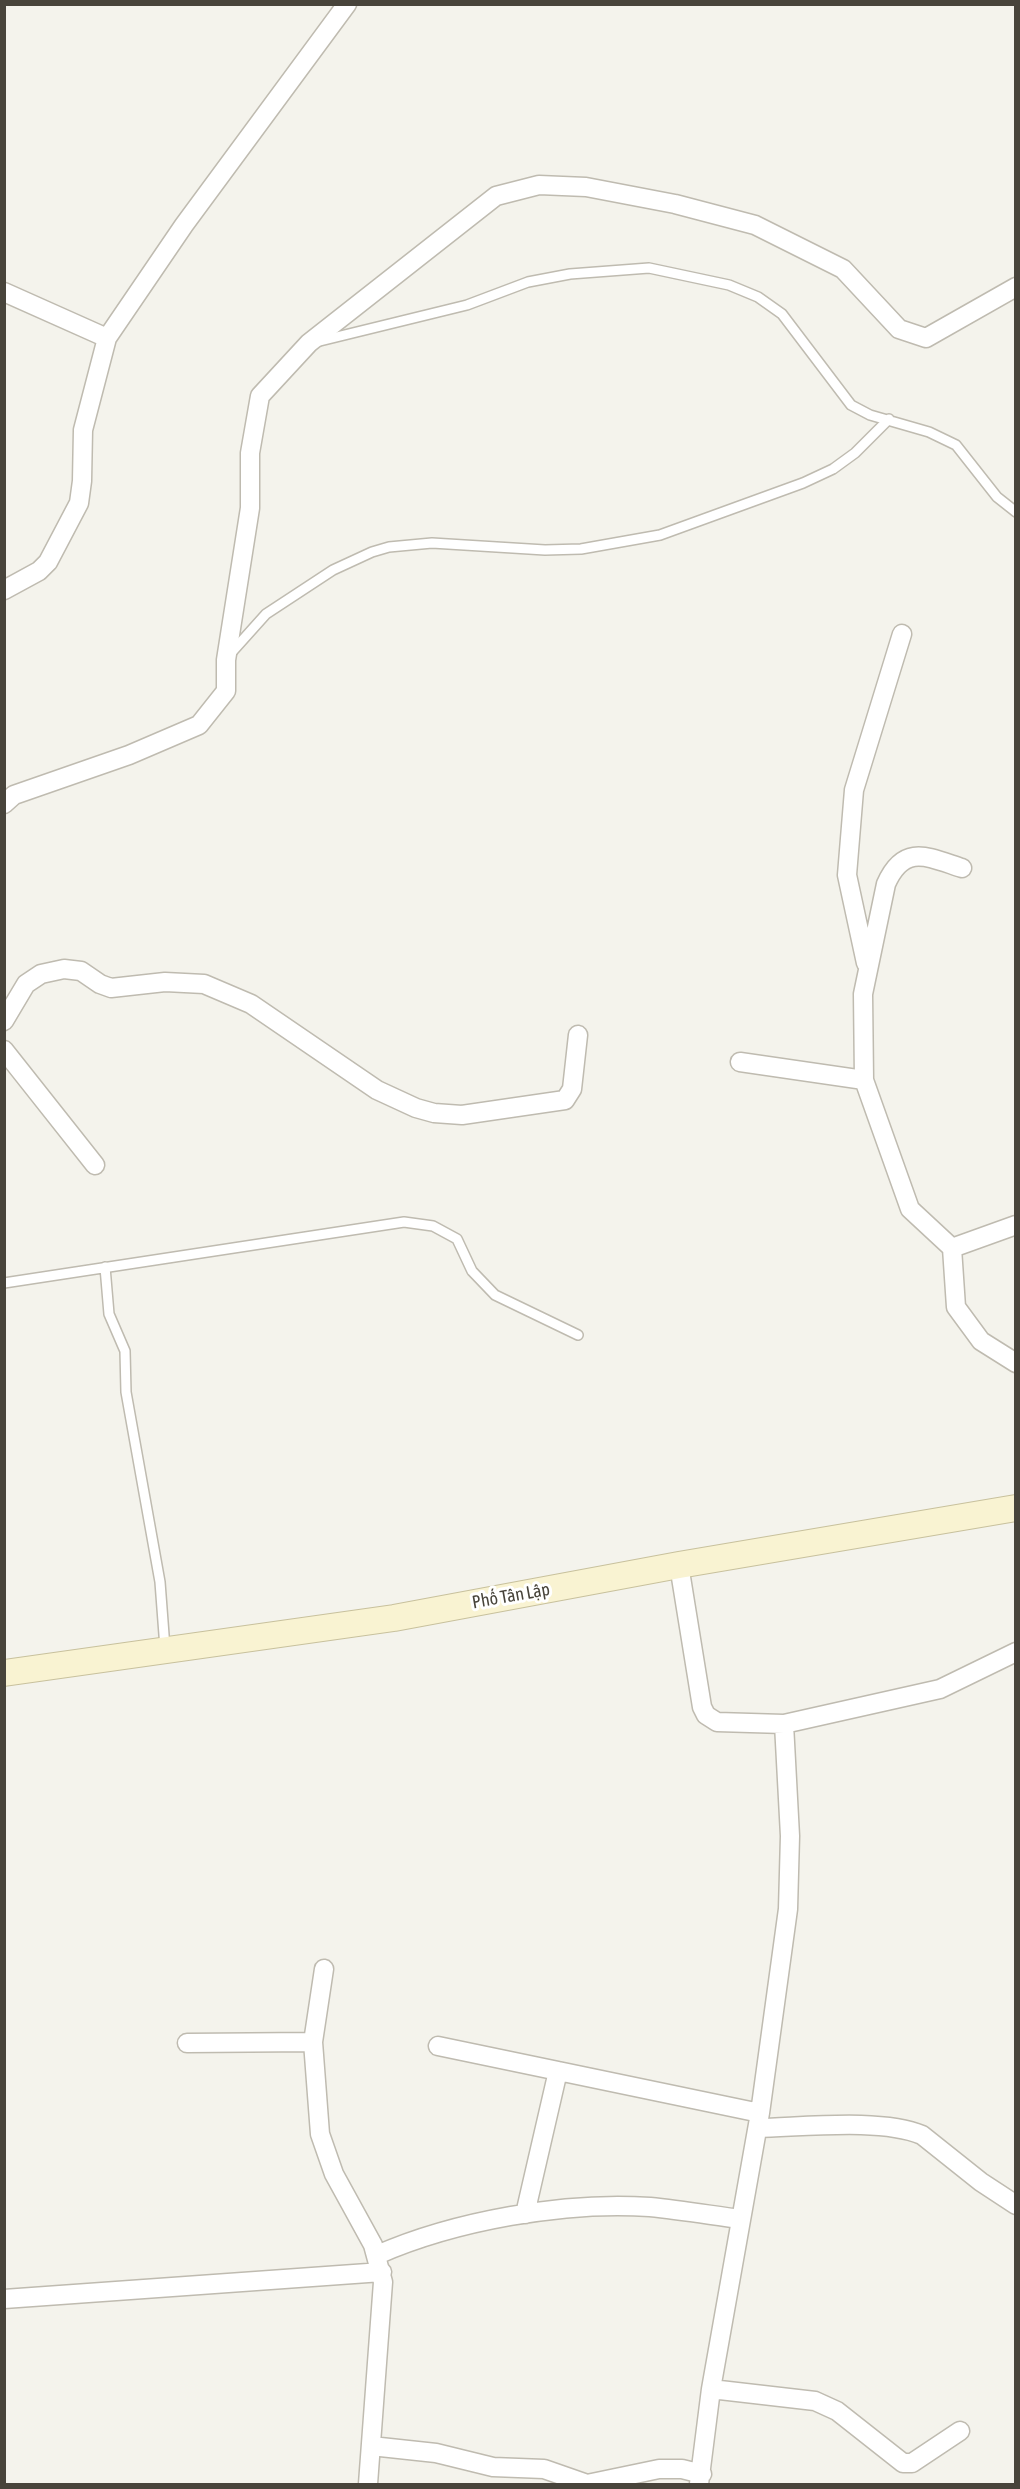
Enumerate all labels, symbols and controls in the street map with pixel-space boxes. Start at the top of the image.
street label: Phố Tân Lập [470,1579,552,1613]

